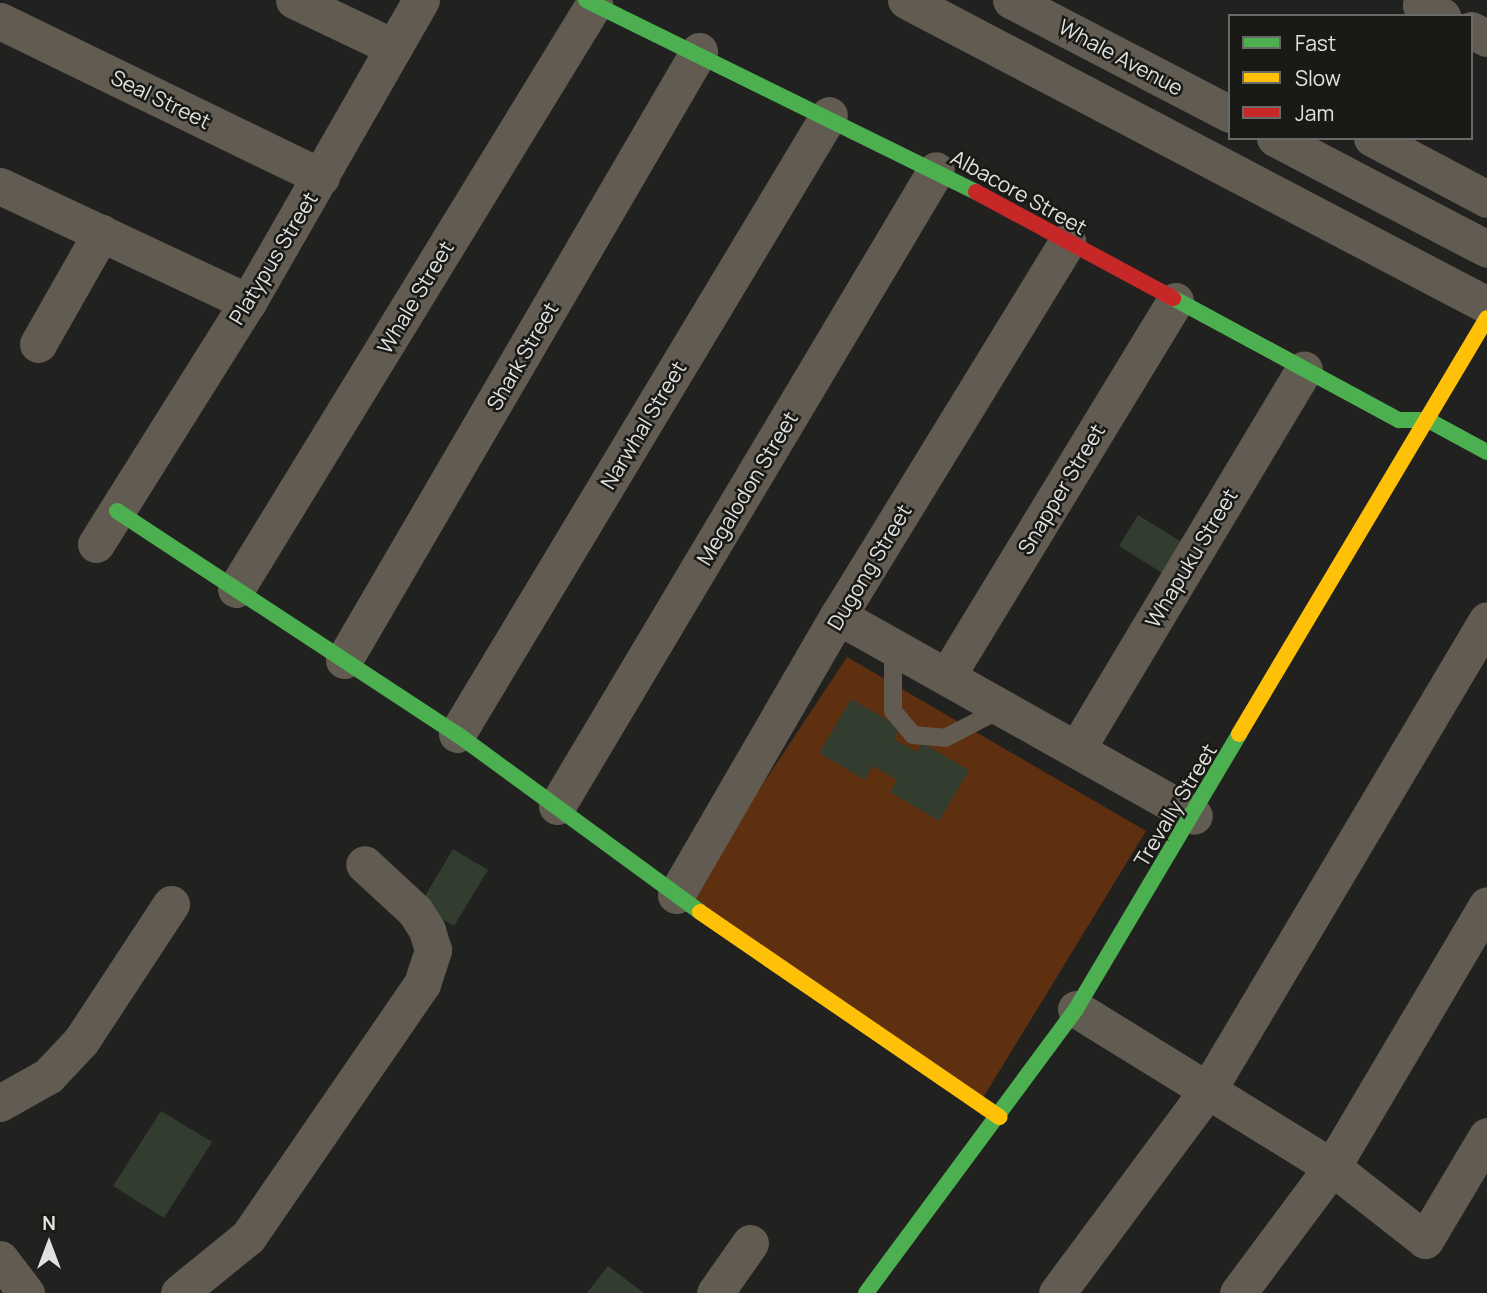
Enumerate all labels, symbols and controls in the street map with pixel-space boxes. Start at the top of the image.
street label: Whale Avenue [1055,14,1187,100]
legend [1228,14,1473,140]
text: Fast [1295,29,1336,57]
street label: Seal Street [107,64,215,134]
text: Slow [1295,64,1341,92]
text: Jam [1295,99,1334,127]
street label: Albacore Street [947,144,1091,240]
street label: Platypus Street [224,187,322,329]
street label: Whale Street [372,236,458,358]
street label: Shark Street [481,297,563,415]
street label: Narwhal Street [595,357,691,493]
street label: Megalodon Street [691,407,803,569]
street label: Snapper Street [1012,419,1110,559]
street label: Whapuku Street [1140,484,1242,632]
street label: Dugong Street [822,500,916,634]
street label: Trevally Street [1128,739,1222,871]
north arrow [14,1209,84,1279]
text: N [42,1210,56,1236]

